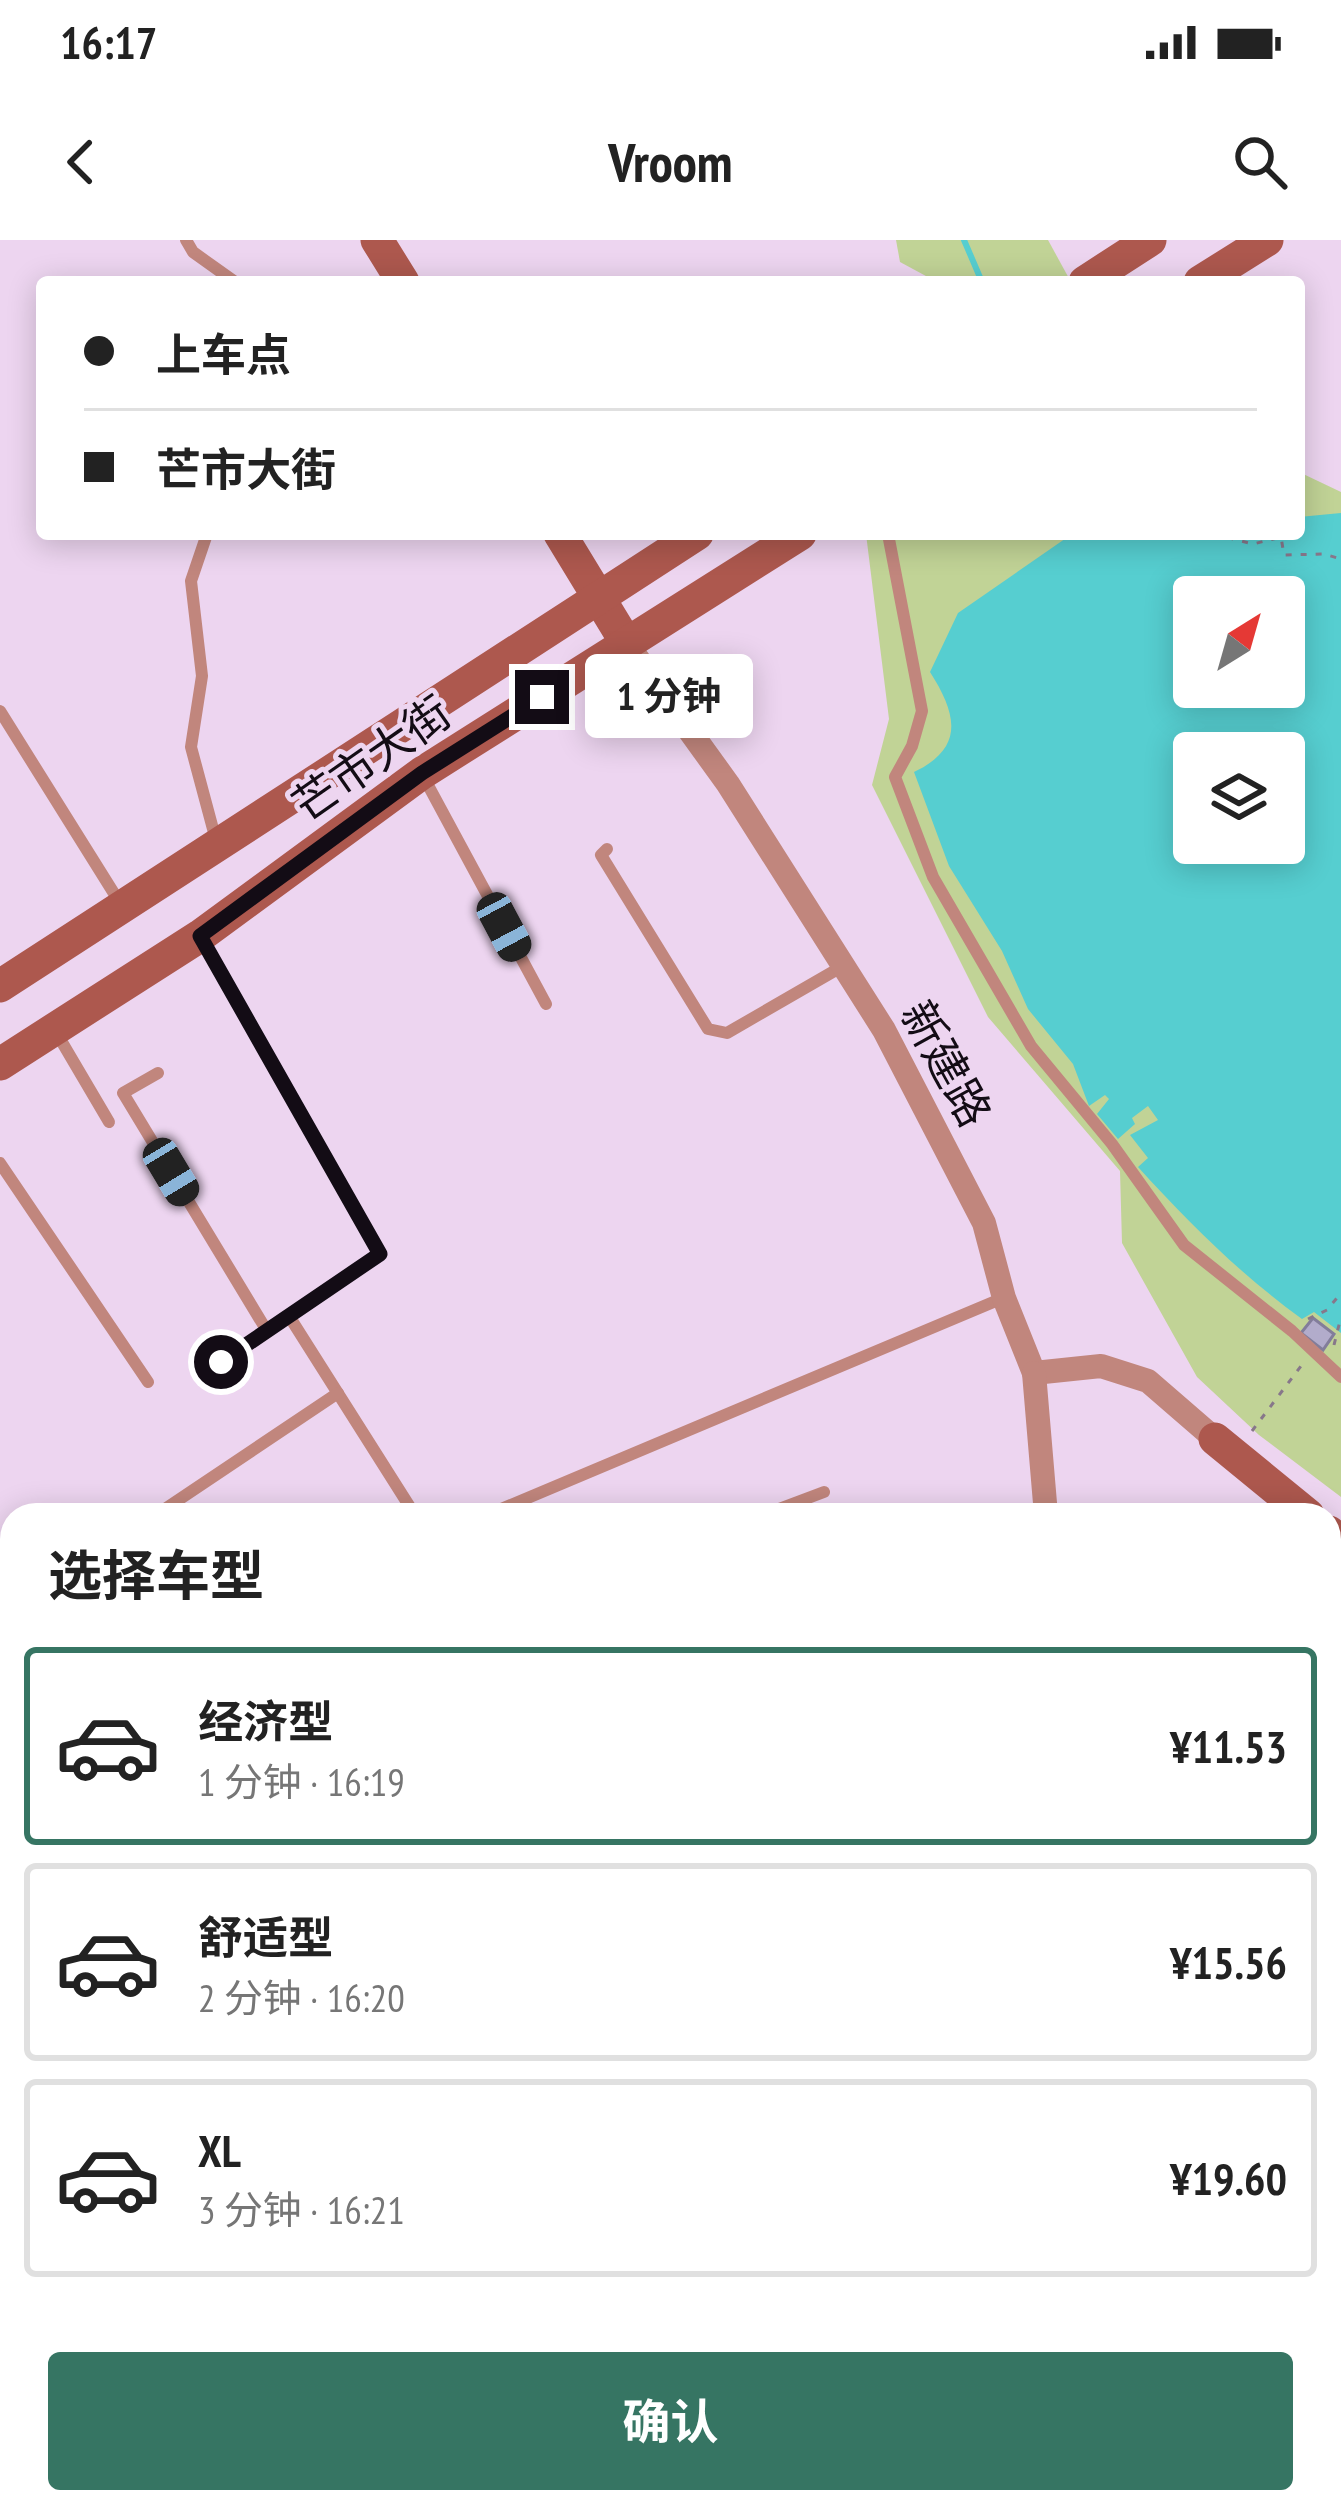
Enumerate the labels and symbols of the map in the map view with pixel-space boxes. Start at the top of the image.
north arrow [1173,576,1305,708]
callout: 1 分钟 [584,655,752,739]
route end [515,670,569,724]
street label: 芒市大街 [281,683,461,833]
car [471,887,537,967]
street label: 新建路 [889,990,1005,1136]
car [137,1132,205,1212]
route start [194,1335,248,1389]

